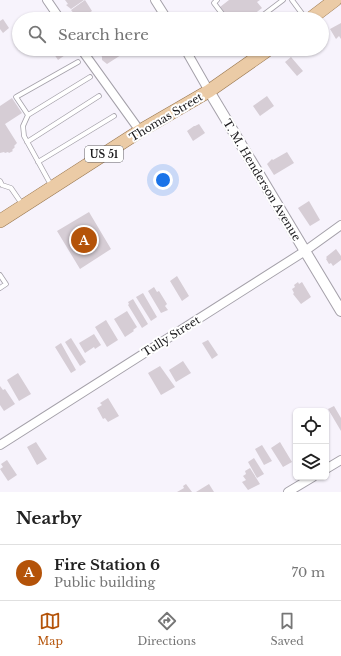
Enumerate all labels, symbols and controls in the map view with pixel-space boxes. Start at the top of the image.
search box [12,12,329,56]
icon: search [26,23,48,45]
text: Search here [58,25,149,44]
street label: Thomas Street [127,89,206,144]
street label: T. M. Henderson Avenue [220,117,304,243]
road number: US 51 [85,146,123,162]
your location [153,170,173,190]
pin: A [71,225,97,255]
street label: Tully Street [139,312,203,359]
map controls [293,408,329,480]
button: locate [293,408,329,444]
button: layers [293,444,329,480]
text: Nearby [16,508,82,529]
text: Fire Station 6 [54,555,160,574]
text: A [24,564,34,581]
text: 70 m [292,564,325,581]
text: Public building [54,574,155,591]
tab: Map [37,610,63,648]
tab: Directions [137,610,196,648]
tab: Saved [271,610,304,648]

